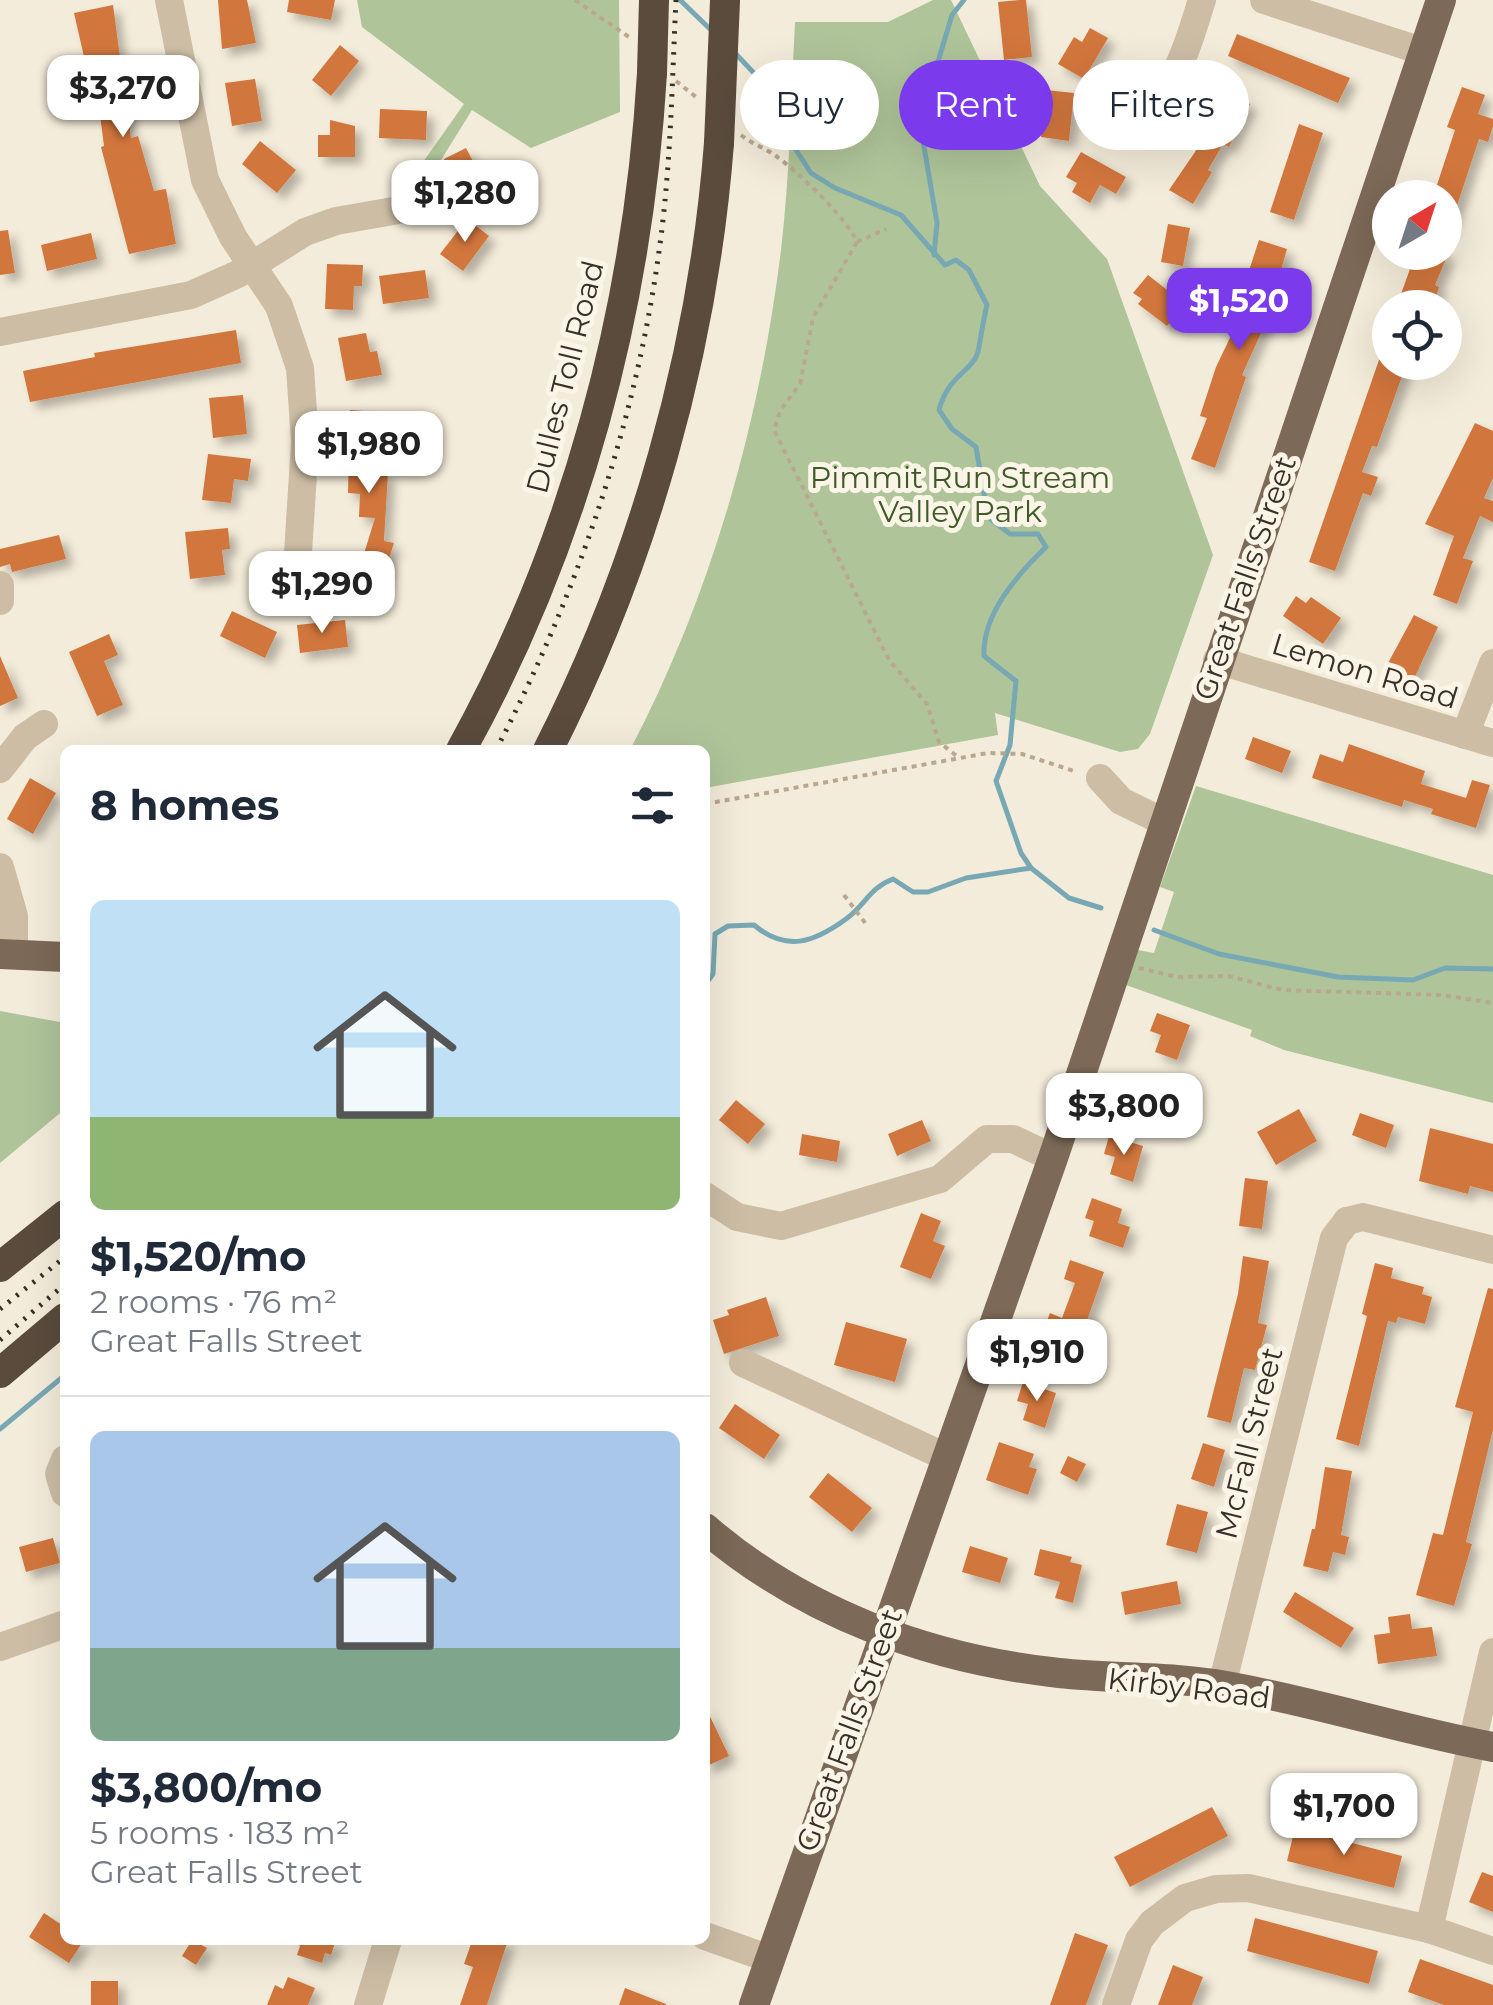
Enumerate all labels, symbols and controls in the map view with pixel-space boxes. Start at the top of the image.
pin: $3,270 [42,55,204,140]
chip: Buy [740,60,879,150]
chip: Rent [899,60,1053,150]
chip: Filters [1073,60,1249,150]
text: $3,270 [69,68,177,107]
pin: $1,280 [384,160,546,245]
text: $1,280 [413,173,517,212]
north arrow [1372,180,1462,270]
map controls [1372,180,1462,380]
street label: Dulles Toll Road [518,257,612,497]
pin: $1,520 [1158,268,1320,353]
text: $1,520 [1189,281,1289,320]
button: locate [1372,290,1462,380]
pin: $1,980 [288,411,450,496]
text: $1,980 [317,424,421,463]
street label: Great Falls Street [1186,451,1304,705]
park label: Pimmit Run Stream Valley Park [810,459,1110,530]
pin: $1,290 [241,551,403,636]
text: $1,290 [271,564,373,603]
street label: Lemon Road [1267,625,1463,717]
icon: filters [625,778,680,833]
text: 8 homes [90,779,279,831]
icon: home [295,965,475,1145]
pin: $3,800 [1043,1073,1205,1158]
text: $3,800 [1068,1086,1180,1125]
text: $1,520/mo [90,1230,307,1282]
text: 2 rooms · 76 m² [90,1282,337,1321]
pin: $1,910 [956,1319,1118,1404]
text: Great Falls Street [90,1321,363,1360]
text: $1,910 [989,1332,1085,1371]
street label: McFall Street [1207,1343,1291,1543]
icon: home [295,1496,475,1676]
street label: Great Falls Street [788,1604,910,1856]
street label: Kirby Road [1106,1660,1272,1716]
text: $3,800/mo [90,1761,322,1813]
pin: $1,700 [1263,1773,1425,1858]
text: $1,700 [1292,1786,1396,1825]
text: 5 rooms · 183 m² [90,1813,350,1852]
text: Great Falls Street [90,1852,363,1891]

